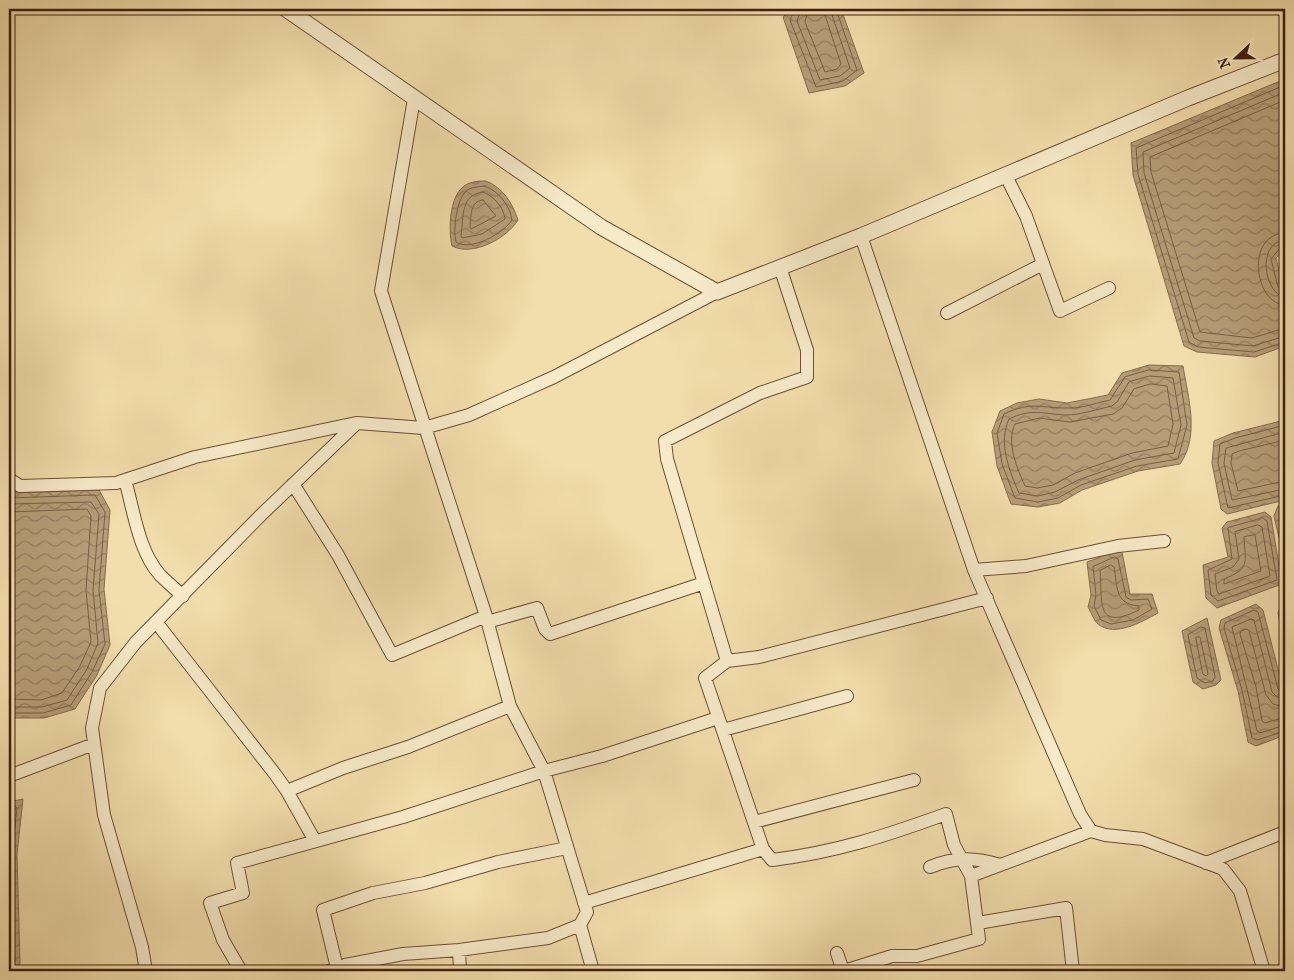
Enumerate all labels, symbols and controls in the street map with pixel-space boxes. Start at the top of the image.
north arrow [1212,32,1262,82]
text: N [1214,54,1234,71]

